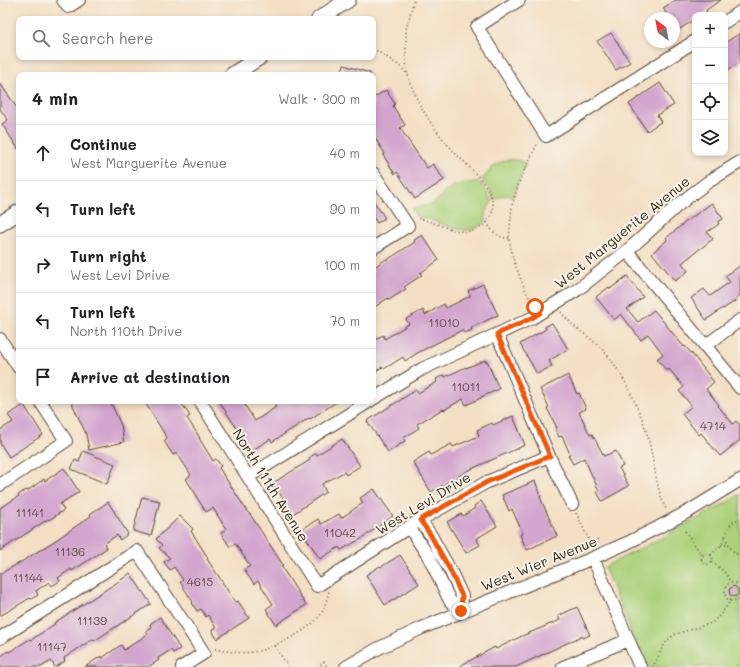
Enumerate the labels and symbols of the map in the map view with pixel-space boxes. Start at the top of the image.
north arrow [644,12,680,48]
street label: West Marguerite Avenue [550,171,694,293]
route start [526,298,544,316]
house number: 11010 [429,314,460,330]
house number: 11011 [452,378,480,394]
house number: 4714 [700,417,726,433]
street label: North 111th Avenue [229,425,313,545]
street label: West Levi Drive [372,467,474,539]
house number: 11141 [16,504,44,520]
house number: 11042 [324,524,356,540]
street label: West Wier Avenue [478,531,600,595]
house number: 11136 [55,543,85,559]
house number: 11144 [13,569,43,585]
house number: 4615 [187,573,213,589]
route end [452,602,470,620]
house number: 11139 [77,612,107,628]
house number: 11147 [37,638,67,654]

